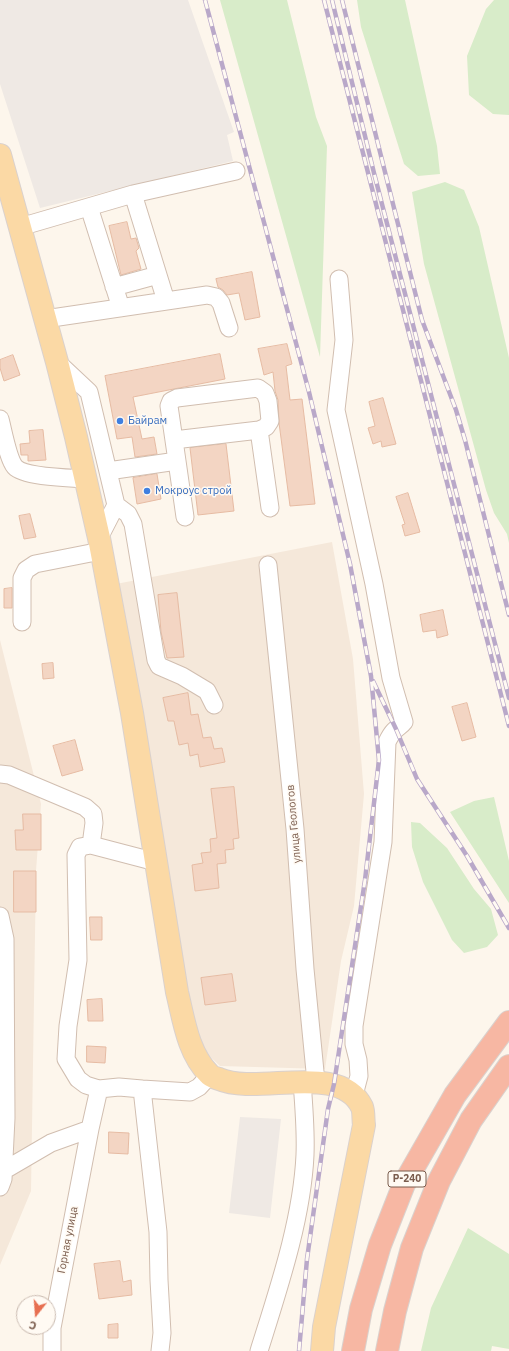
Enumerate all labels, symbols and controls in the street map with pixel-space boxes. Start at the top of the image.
place label: Байрам [128,414,167,428]
marker: Байрам [115,416,125,426]
place label: Мокроус строй [155,484,232,498]
marker: Мокроус строй [142,486,152,496]
street label: улица Геологов [284,784,304,864]
road number: Р-240 [388,1171,426,1187]
street label: Горная улица [55,1205,81,1275]
north arrow [16,1295,56,1335]
text: С [27,1318,38,1333]

